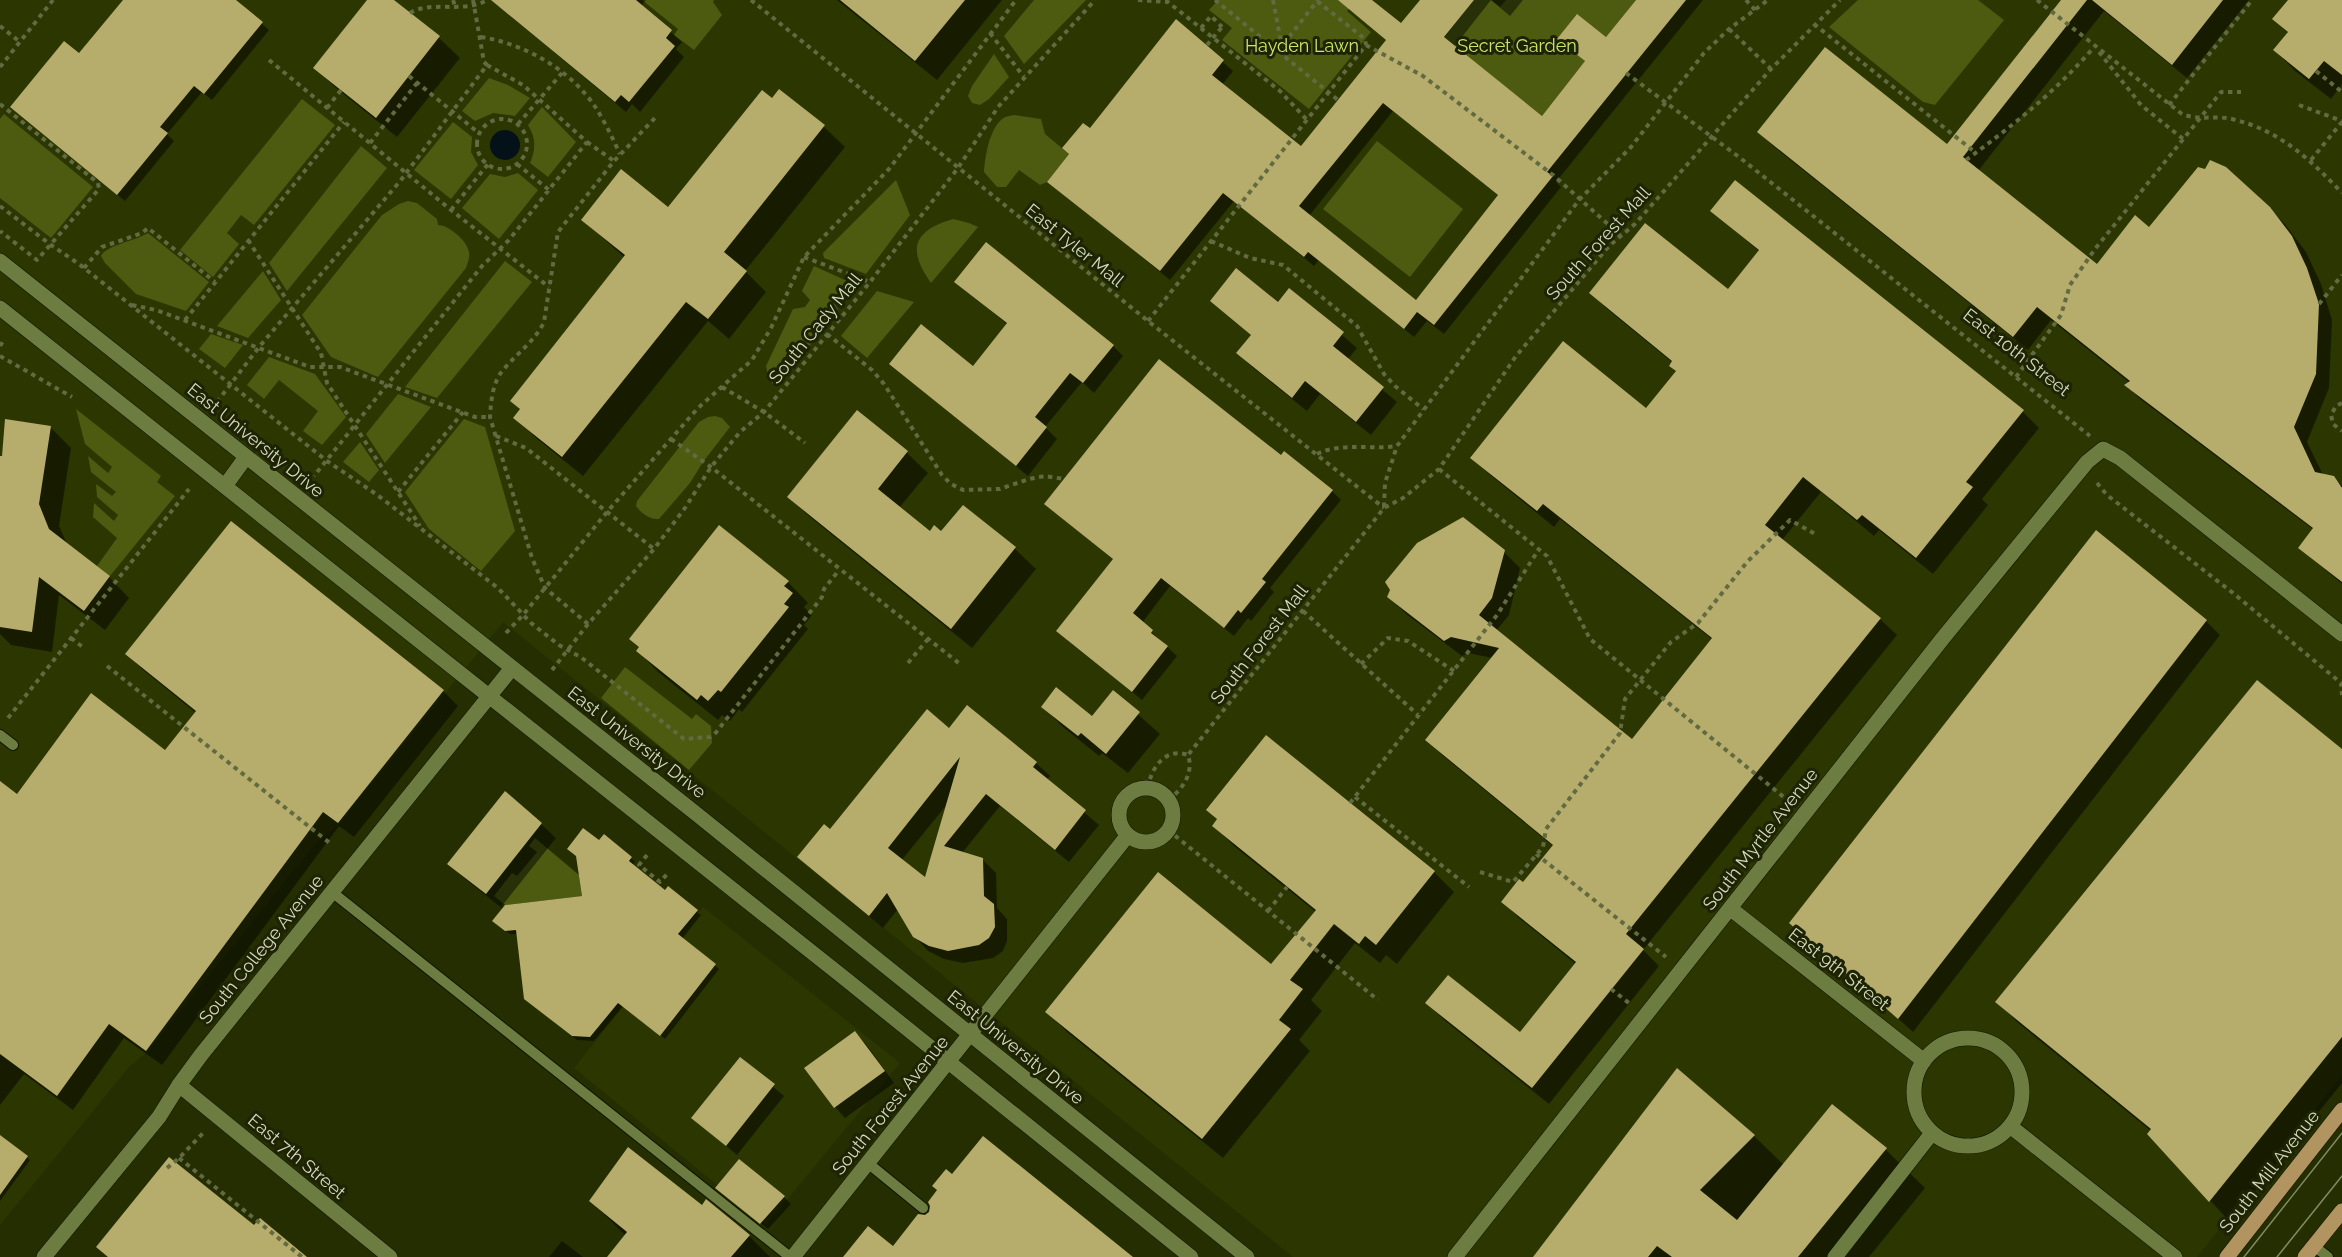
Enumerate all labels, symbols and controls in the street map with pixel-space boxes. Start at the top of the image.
park label: Hayden Lawn [1245,35,1359,56]
park label: Secret Garden [1457,35,1577,56]
street label: South Forest Mall [1542,182,1655,304]
street label: East Tyler Mall [1022,199,1128,291]
street label: South Cady Mall [764,268,866,387]
street label: East 10th Street [1959,304,2075,400]
street label: East University Drive [184,378,329,502]
street label: South Forest Mall [1206,580,1312,708]
street label: East University Drive [564,682,711,803]
street label: South Myrtle Avenue [1698,764,1822,914]
street label: South College Avenue [194,870,328,1028]
street label: East 9th Street [1785,923,1893,1015]
street label: East University Drive [944,985,1089,1109]
street label: South Forest Avenue [828,1031,953,1179]
street label: South Mill Avenue [2215,1105,2324,1236]
street label: East 7th Street [244,1109,350,1203]

